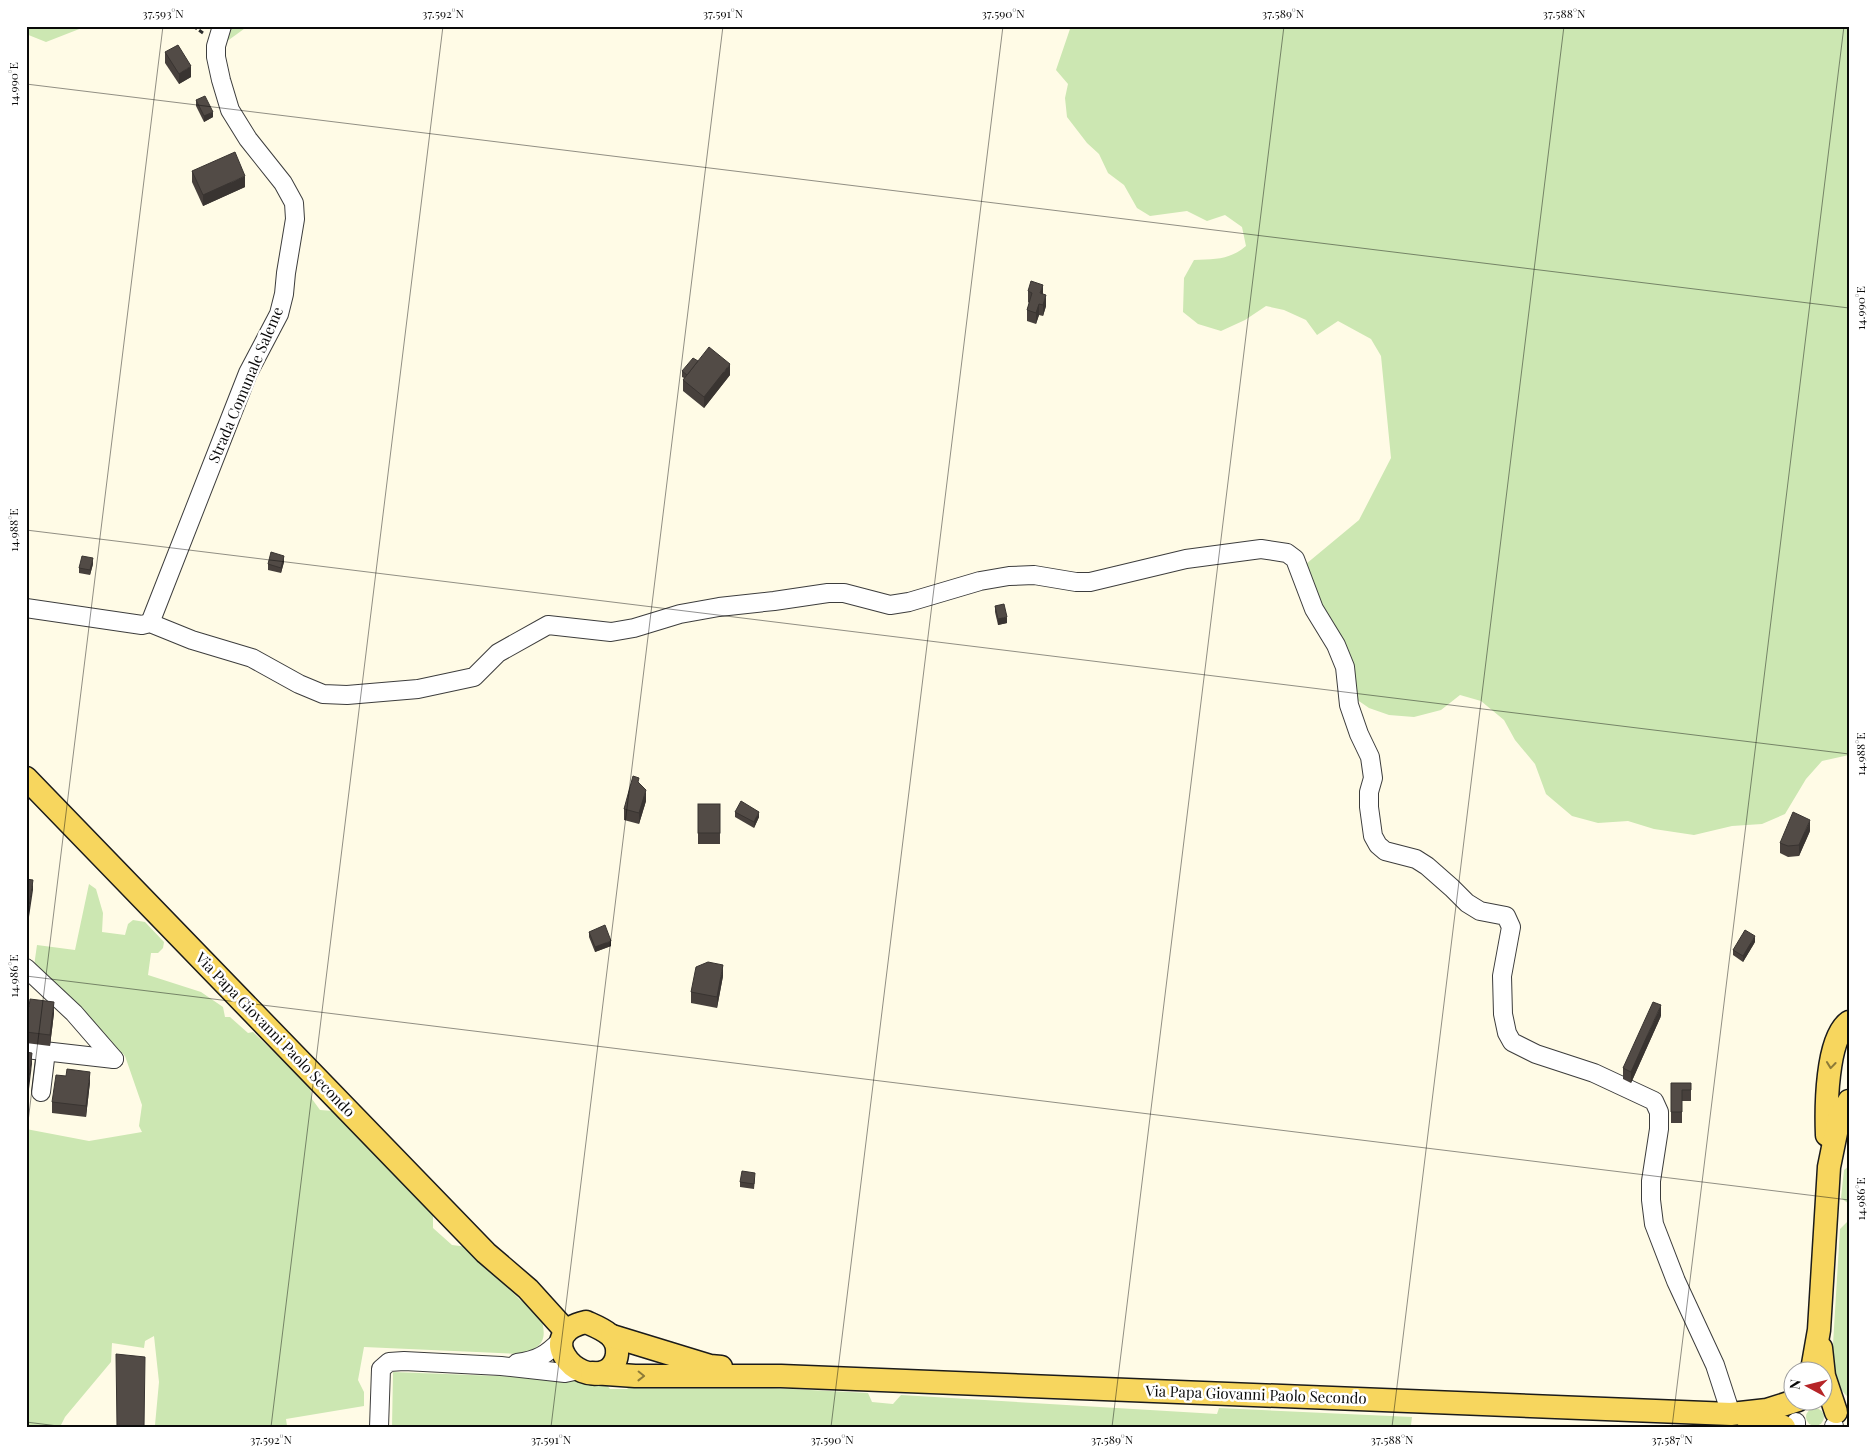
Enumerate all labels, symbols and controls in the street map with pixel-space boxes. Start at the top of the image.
text: 37.593°N [142,5,184,21]
text: 37.592°N [422,5,464,21]
text: 37.591°N [703,5,744,21]
text: 37.590°N [981,5,1025,21]
text: 37.589°N [1262,5,1305,21]
text: 37.588°N [1543,5,1586,21]
text: 14.990°E [5,62,21,106]
text: 14.990°E [1852,286,1868,330]
street label: Strada Comunale Saleme [203,303,287,466]
text: 14.988°E [5,508,21,552]
text: 14.988°E [1852,732,1868,776]
street label: Via Papa Giovanni Paolo Secondo [191,947,360,1121]
text: 14.986°E [5,954,21,998]
one-way arrow [1826,1062,1837,1070]
text: 14.986°E [1852,1177,1868,1221]
north arrow [1782,1360,1832,1410]
one-way arrow [638,1371,645,1381]
text: N [1785,1378,1805,1391]
street label: Via Papa Giovanni Paolo Secondo [1144,1380,1367,1408]
text: 37.592°N [250,1431,292,1447]
text: 37.591°N [531,1431,572,1447]
text: 37.590°N [810,1431,854,1447]
text: 37.589°N [1091,1431,1134,1447]
text: 37.588°N [1371,1431,1414,1447]
text: 37.587°N [1651,1431,1693,1447]

